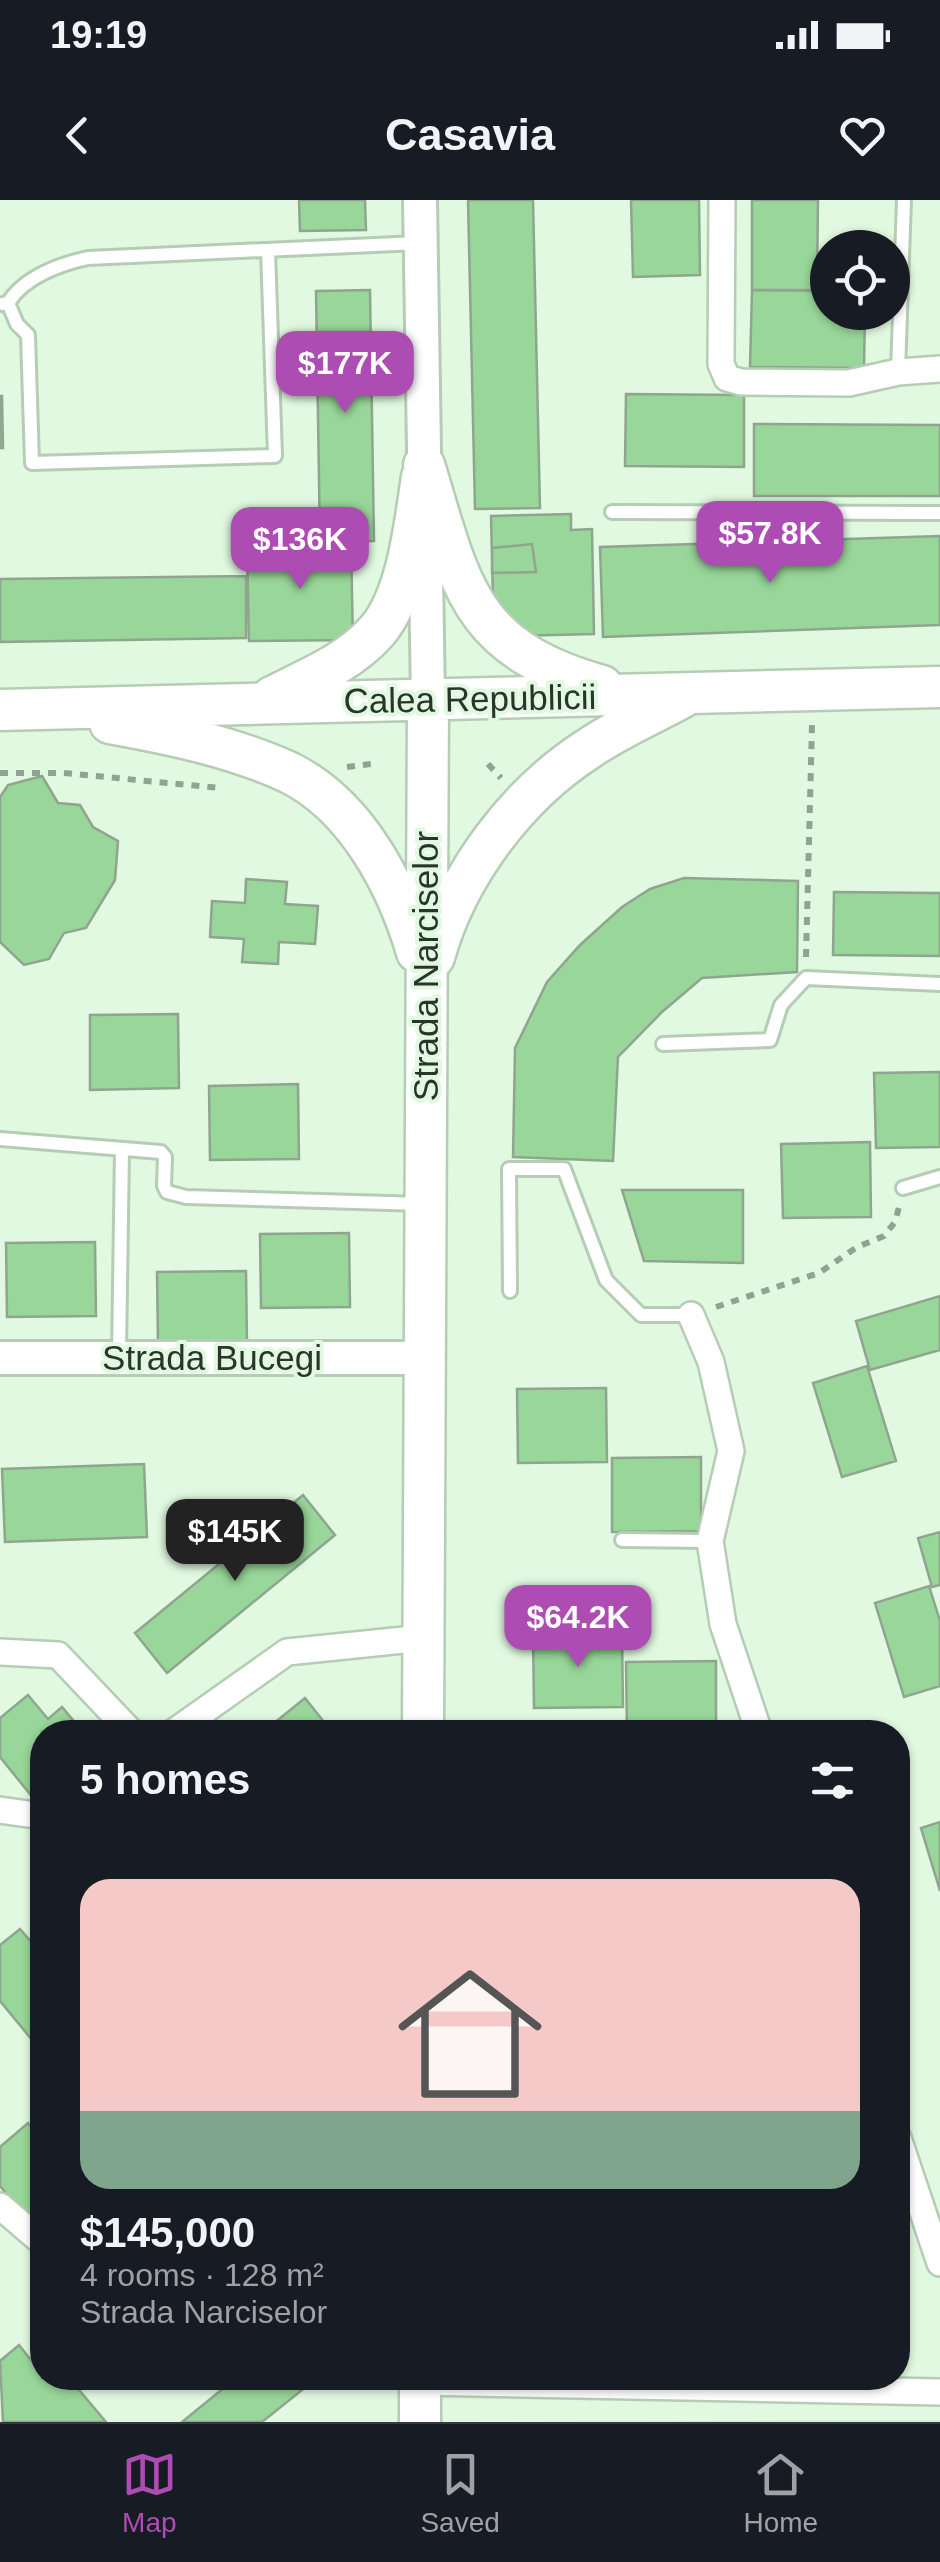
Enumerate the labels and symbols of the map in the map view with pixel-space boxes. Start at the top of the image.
pin: $177K [275,331,415,416]
pin: $57.8K [689,501,851,586]
pin: $136K [230,507,370,592]
street label: Calea Republicii [343,677,597,720]
street label: Strada Narciselor [406,830,445,1101]
street label: Strada Bucegi [102,1338,322,1377]
pin: $145K [165,1499,305,1584]
pin: $64.2K [497,1585,659,1670]

